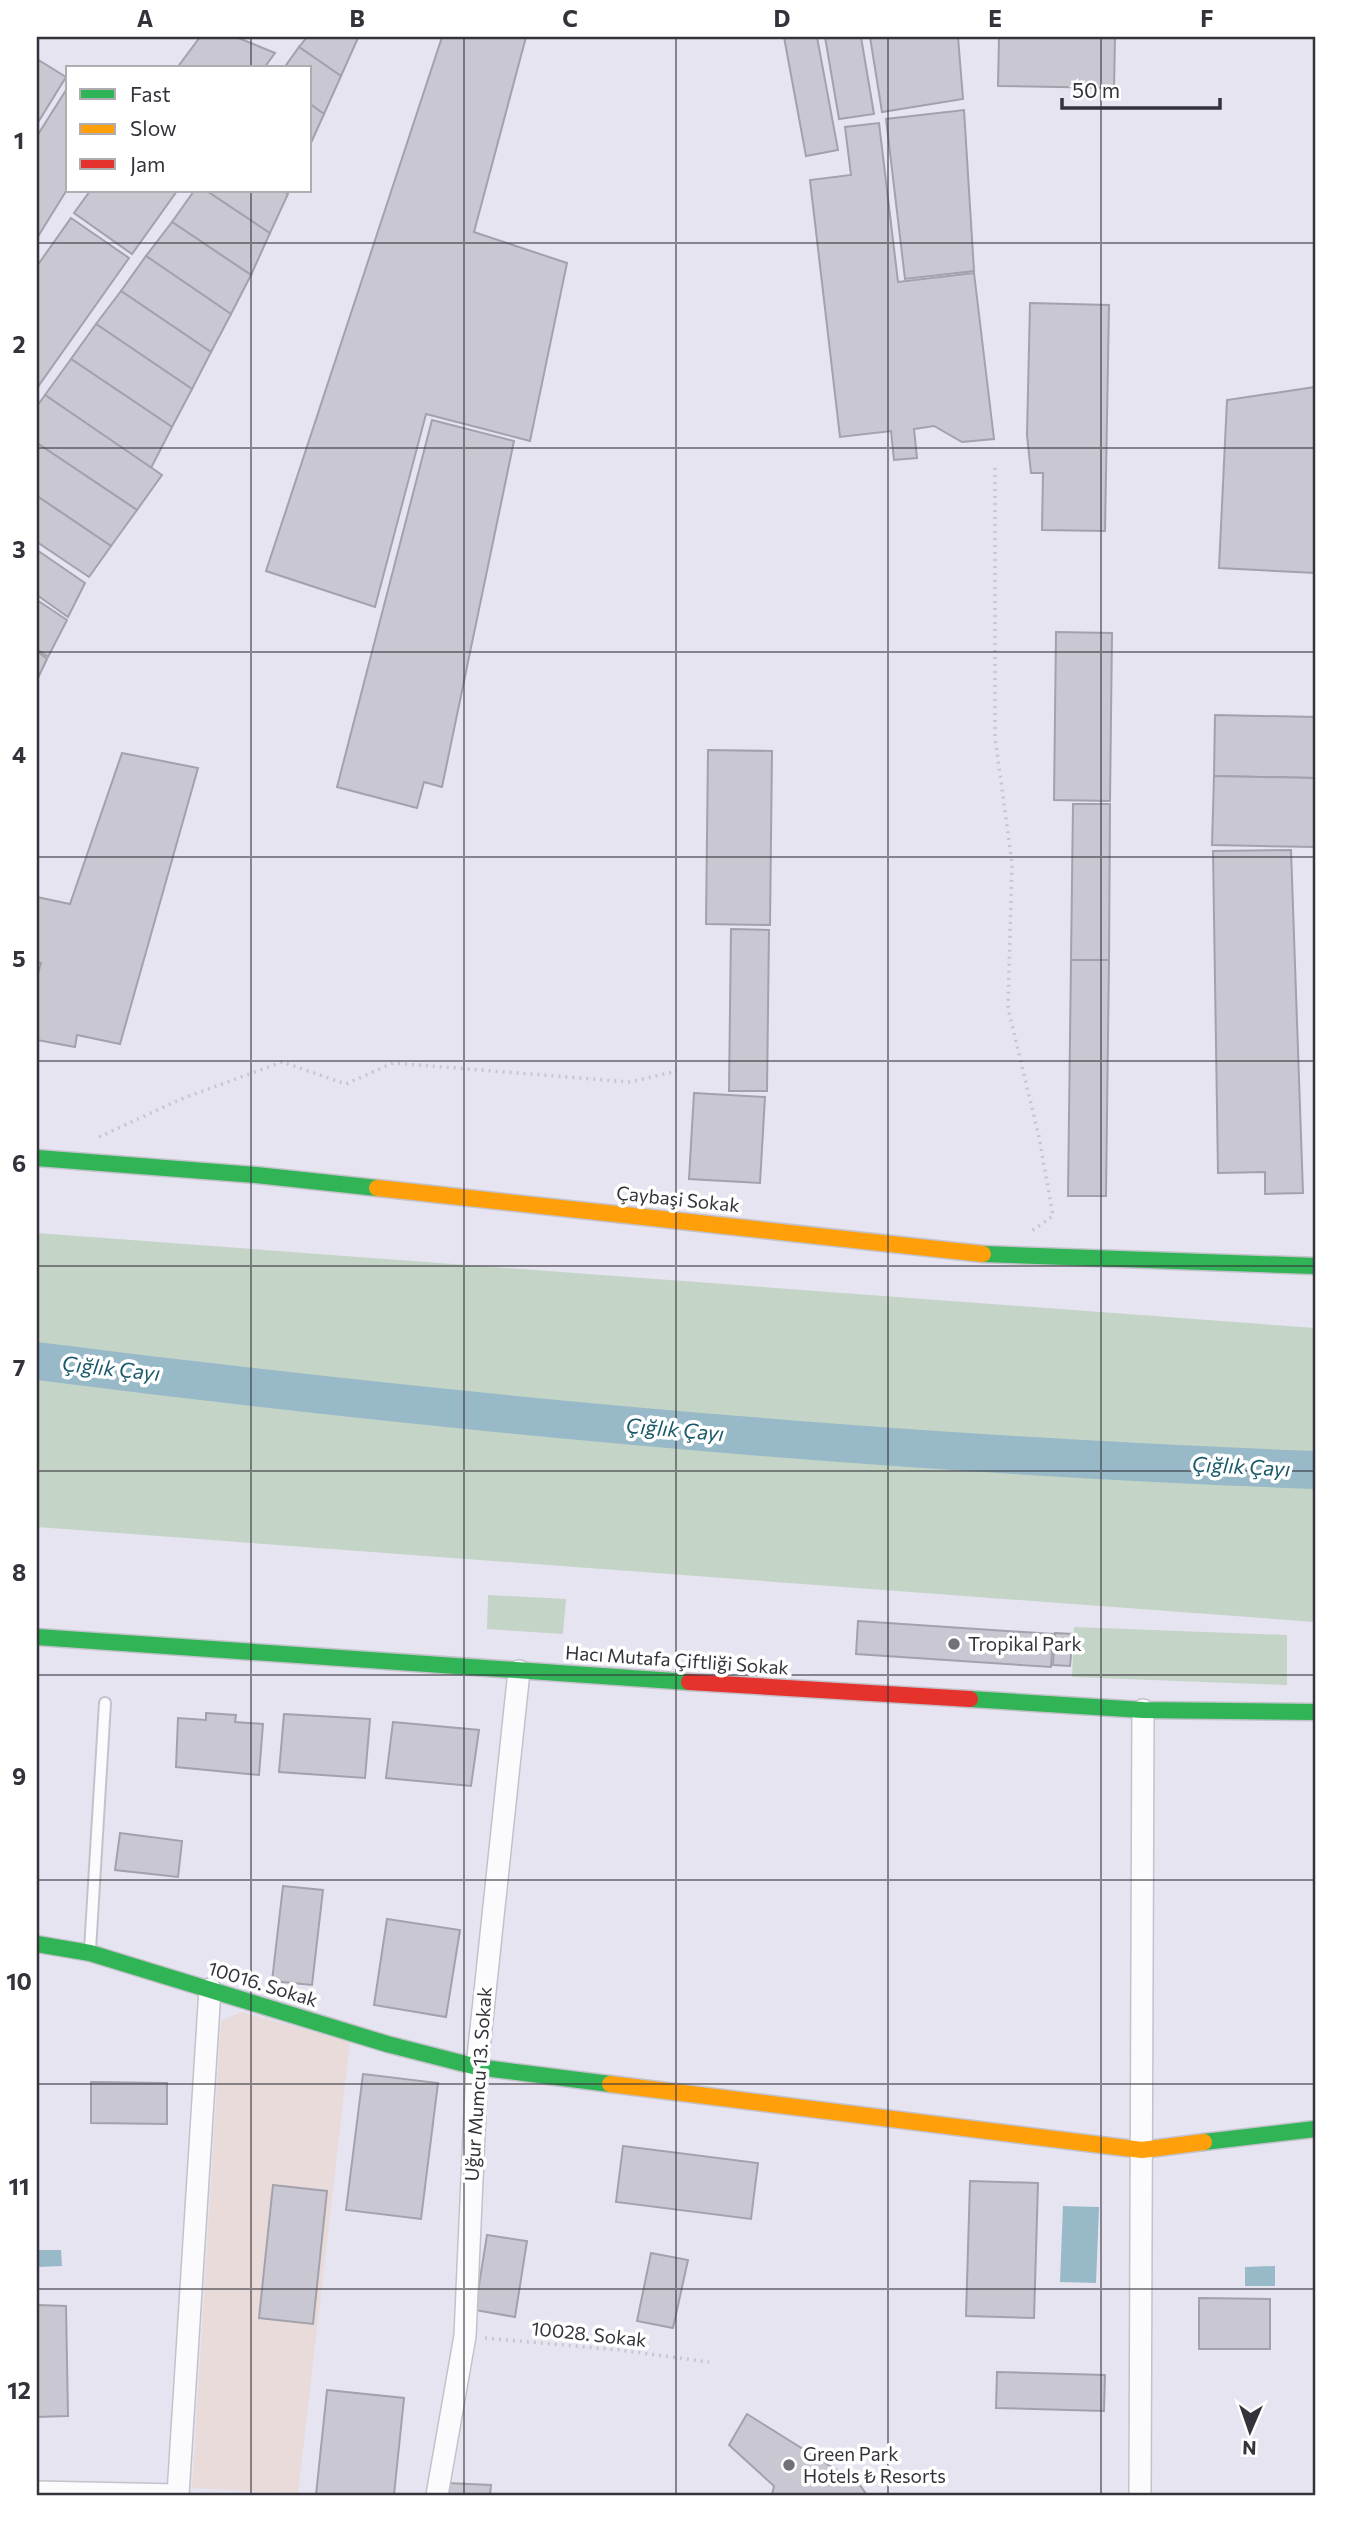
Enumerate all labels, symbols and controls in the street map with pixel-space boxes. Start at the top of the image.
text: A [137,4,154,32]
text: B [349,4,365,32]
text: C [562,4,578,32]
text: D [774,4,791,32]
text: E [988,4,1002,32]
text: F [1200,4,1214,32]
legend [66,66,312,192]
scale bar [1062,66,1219,110]
text: 50 m [1072,77,1120,102]
text: Fast [130,81,171,106]
text: Slow [130,115,177,140]
text: 1 [14,126,24,154]
text: Jam [130,151,165,176]
text: 2 [12,330,26,358]
text: 3 [12,535,26,563]
text: 4 [12,740,26,768]
text: 5 [12,944,26,972]
text: 6 [12,1149,26,1177]
street label: Çaybaşi Sokak [615,1181,741,1216]
water label: Çığlık Çayı [61,1350,161,1385]
text: 7 [13,1353,25,1381]
water label: Çığlık Çayı [625,1412,725,1445]
water label: Çığlık Çayı [1191,1450,1291,1481]
text: 8 [12,1558,26,1586]
place label: Tropikal Park [968,1632,1082,1655]
marker: Tropikal Park [946,1636,962,1652]
street label: Hacı Mutafa Çiftliği Sokak [564,1640,790,1679]
text: 9 [12,1762,26,1790]
street label: 10016. Sokak [206,1956,321,2011]
text: 10 [6,1967,32,1995]
street label: Uğur Mumcu 13. Sokak [459,1986,496,2182]
text: 11 [9,2172,29,2200]
street label: 10028. Sokak [530,2316,648,2351]
text: 12 [7,2376,31,2404]
north arrow [1216,2396,1286,2466]
text: N [1242,2437,1257,2460]
place label: Green Park Hotels ₺ Resorts [803,2442,946,2487]
marker: Green Park Hotels ₺ Resorts [781,2457,797,2473]

